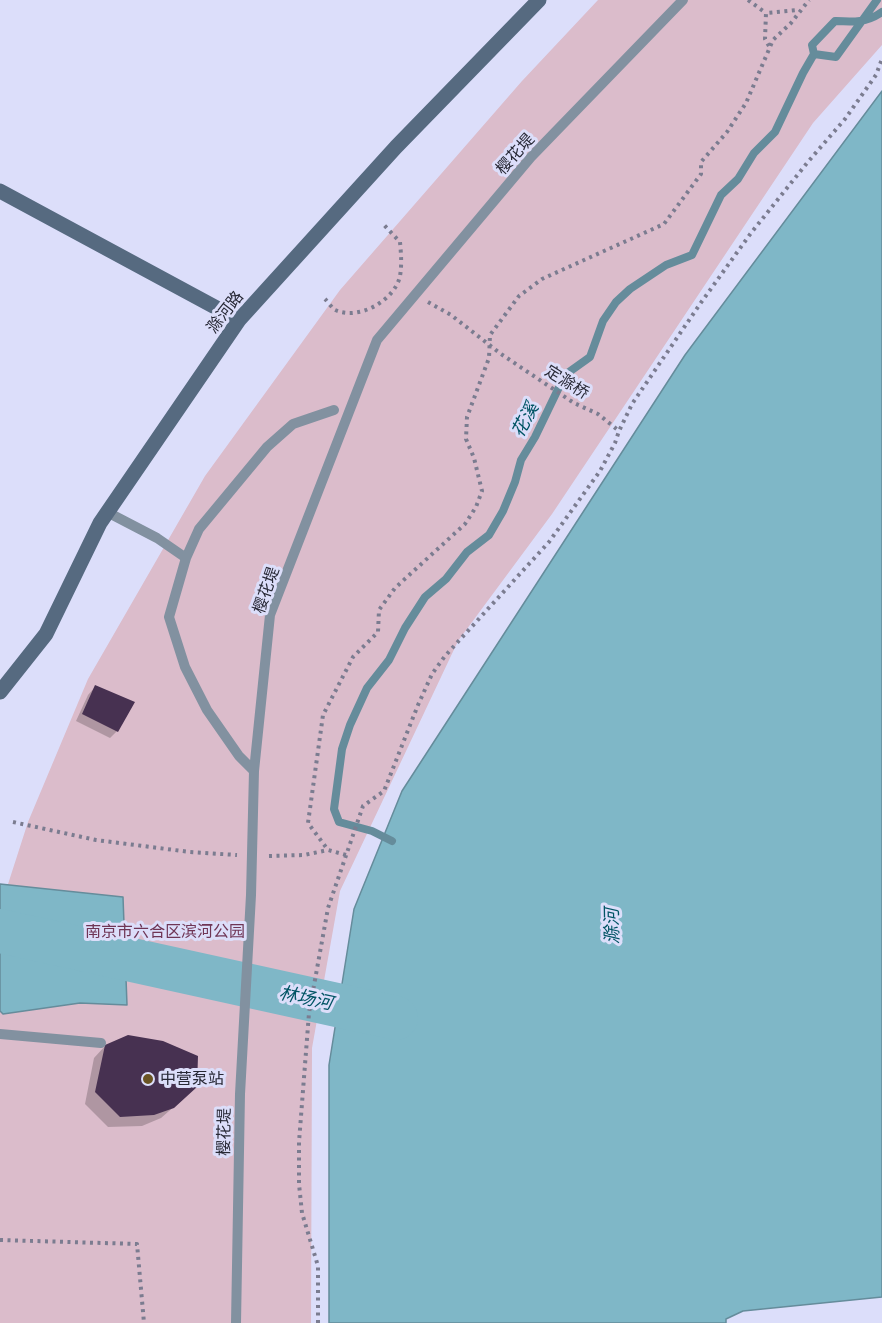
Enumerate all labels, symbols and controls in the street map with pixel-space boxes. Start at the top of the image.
street label: 樱花堤 [492,130,538,178]
street label: 滁河路 [203,287,247,337]
street label: 定滁桥 [542,361,592,403]
water label: 花溪 [507,399,543,441]
street label: 樱花堤 [249,564,283,616]
water label: 滁河 [601,908,623,944]
park label: 南京市六合区滨河公园 [85,922,245,942]
water label: 林场河 [277,982,335,1014]
place label: 中营泵站 [160,1069,224,1089]
marker: 中营泵站 [141,1072,155,1086]
street label: 樱花堤 [214,1108,234,1156]

